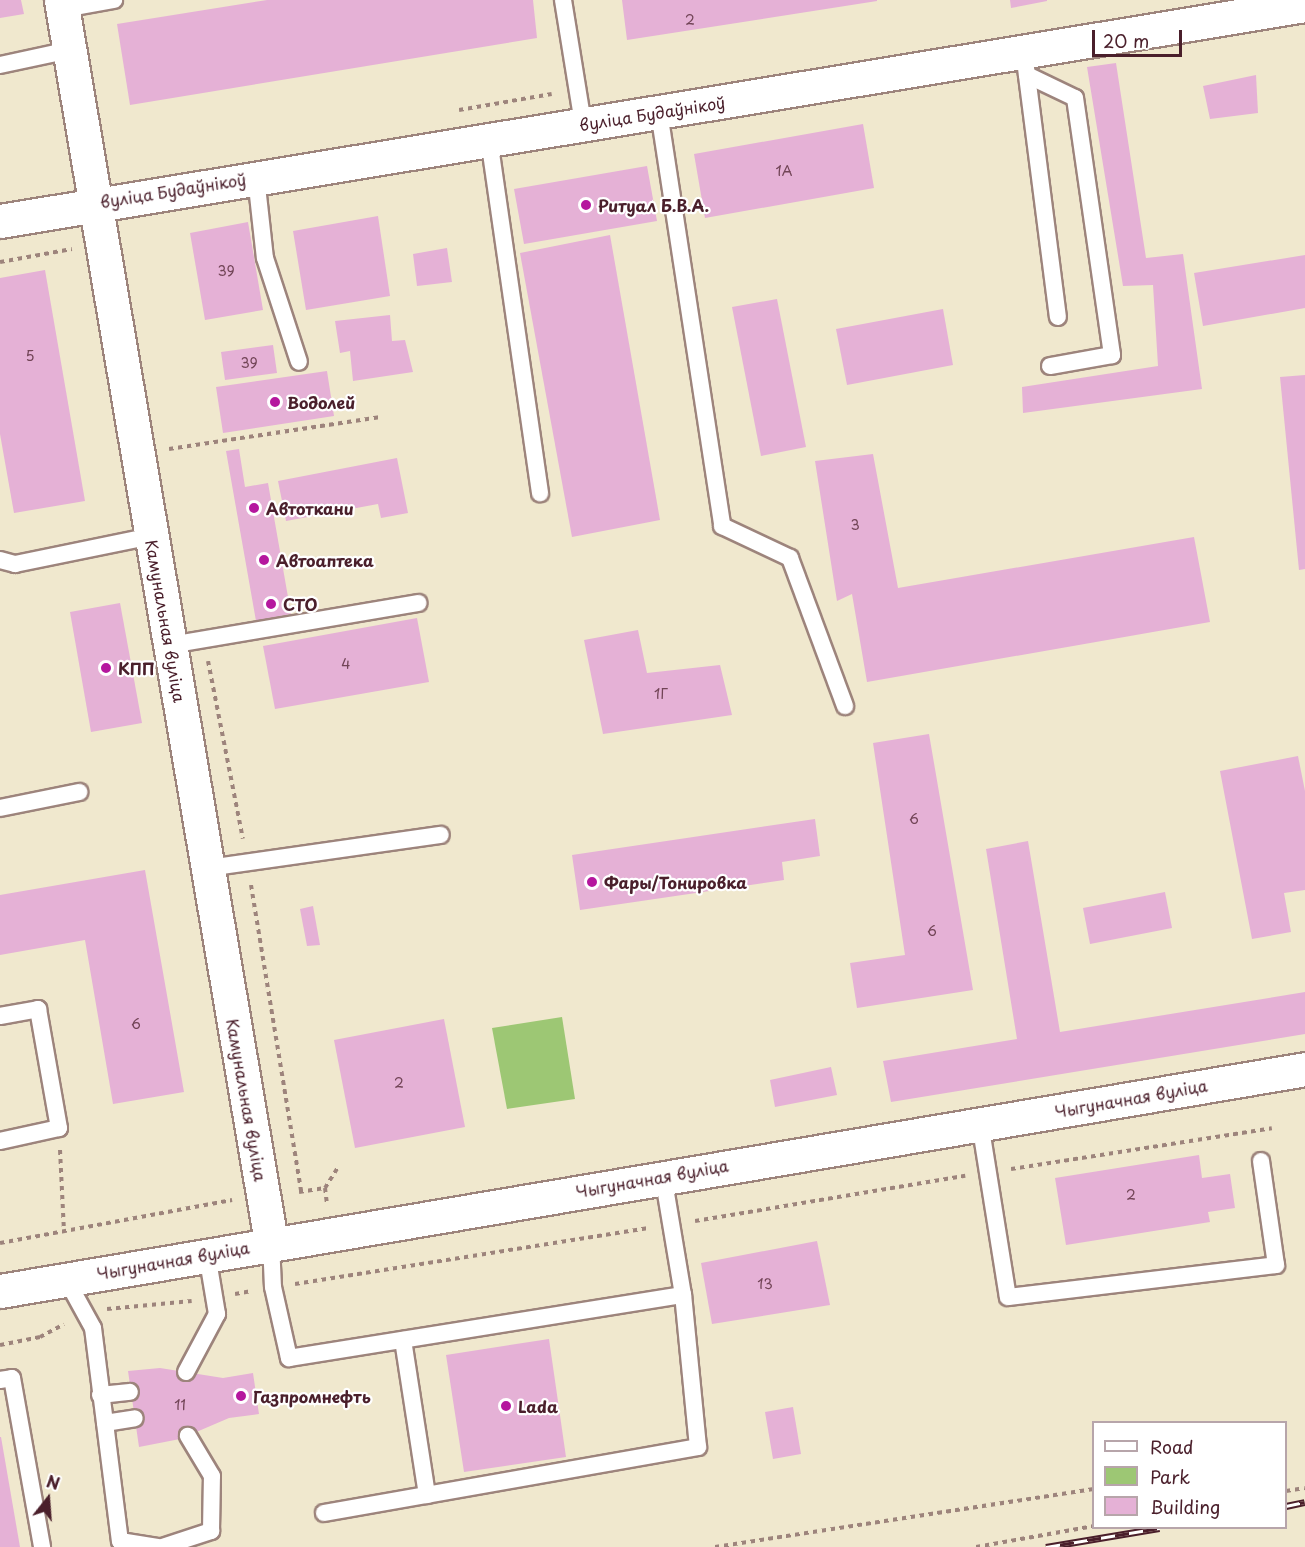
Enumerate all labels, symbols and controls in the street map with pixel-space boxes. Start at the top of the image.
house number: 2 [685,12,695,28]
scale bar [1095,18,1185,56]
text: 20 m [1103,27,1149,54]
street label: вуліца Будаўнікоў [578,92,726,134]
house number: 1А [775,163,793,179]
street label: вуліца Будаўнікоў [99,169,247,211]
place label: Ритуал Б.В.А. [598,195,709,215]
marker: Ритуал Б.В.А. [579,198,593,212]
house number: 39 [217,263,235,279]
house number: 5 [25,348,35,364]
house number: 39 [240,355,258,371]
place label: Водолей [287,392,355,412]
marker: Водолей [268,395,282,409]
place label: Автоткани [266,498,354,518]
marker: Автоткани [247,501,261,515]
house number: 3 [850,517,860,533]
street label: Камунальная вуліца [142,538,190,704]
place label: Автоаптека [276,550,374,570]
marker: Автоаптека [257,553,271,567]
place label: СТО [283,594,317,614]
marker: СТО [264,597,278,611]
house number: 4 [341,656,351,672]
place label: КПП [118,658,155,678]
marker: КПП [99,661,113,675]
house number: 1Г [654,686,668,702]
house number: 6 [909,811,919,827]
place label: Фары/Тонировка [604,872,747,892]
marker: Фары/Тонировка [585,875,599,889]
house number: 6 [927,923,937,939]
house number: 6 [131,1016,141,1032]
street label: Камунальная вуліца [223,1017,271,1183]
house number: 2 [394,1075,404,1091]
street label: Чыгуначная вуліца [1053,1075,1209,1121]
street label: Чыгуначная вуліца [574,1155,730,1201]
house number: 2 [1126,1187,1136,1203]
street label: Чыгуначная вуліца [95,1237,251,1283]
house number: 13 [757,1276,773,1292]
place label: Газпромнефть [253,1386,371,1406]
marker: Газпромнефть [234,1389,248,1403]
place label: Lada [518,1396,558,1416]
house number: 11 [174,1397,186,1413]
marker: Lada [499,1399,513,1413]
legend [1092,1421,1287,1529]
text: Road [1150,1433,1194,1460]
text: Park [1150,1463,1190,1490]
text: N [44,1468,63,1495]
north arrow [18,1469,78,1529]
text: Building [1150,1493,1220,1520]

